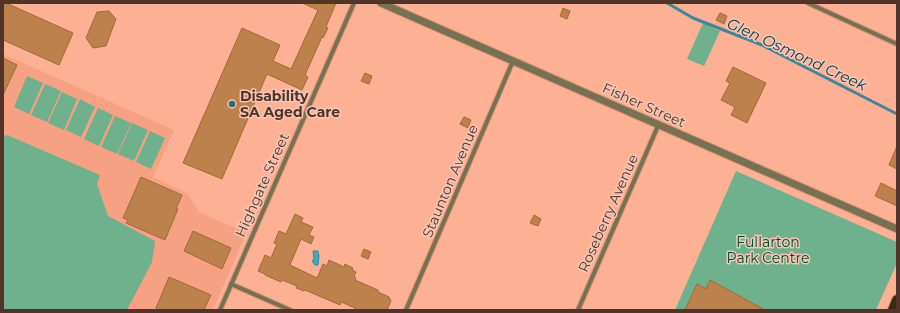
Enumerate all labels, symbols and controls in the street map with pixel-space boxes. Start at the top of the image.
water label: Glen Osmond Creek [724,13,871,95]
street label: Fisher Street [600,79,689,131]
place label: Disability SA Aged Care [240,87,340,121]
marker: Disability SA Aged Care [227,99,237,109]
street label: Staunton Avenue [418,122,482,240]
street label: Highgate Street [231,130,293,240]
street label: Roseberry Avenue [574,151,642,275]
park label: Fullarton Park Centre [727,233,809,267]

